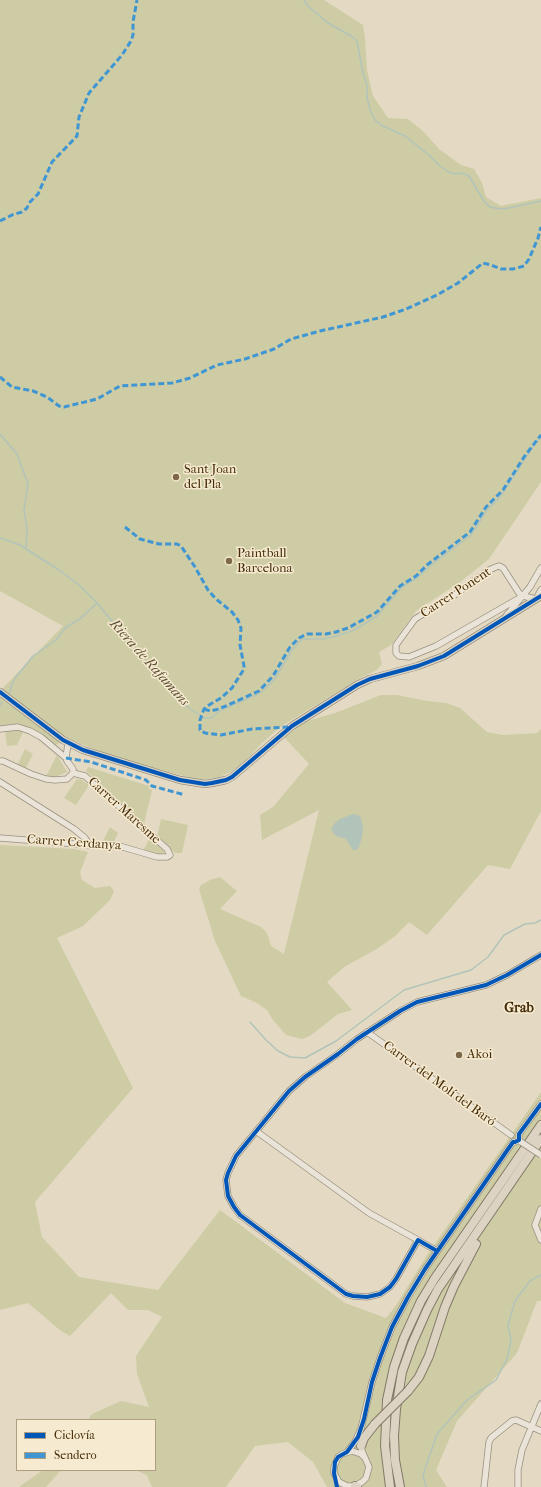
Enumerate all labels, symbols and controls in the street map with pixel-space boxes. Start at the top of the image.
place label: Sant Joan del Pla [184,462,236,493]
marker: Sant Joan del Pla [171,472,181,482]
place label: Paintball Barcelona [237,546,293,577]
marker: Paintball Barcelona [224,556,234,566]
street label: Carrer Ponent [418,565,494,621]
water label: Riera de Rafamans [106,616,192,710]
street label: Carrer Maresme [84,774,164,848]
street label: Carrer Cerdanya [27,832,121,854]
district label: Grab [504,1001,534,1017]
street label: Carrer del Molí del Baró [380,1038,498,1130]
place label: Akoi [467,1047,492,1063]
marker: Akoi [454,1050,464,1060]
legend [16,1419,156,1471]
text: Ciclovía [54,1428,95,1442]
text: Sendero [54,1448,97,1462]

